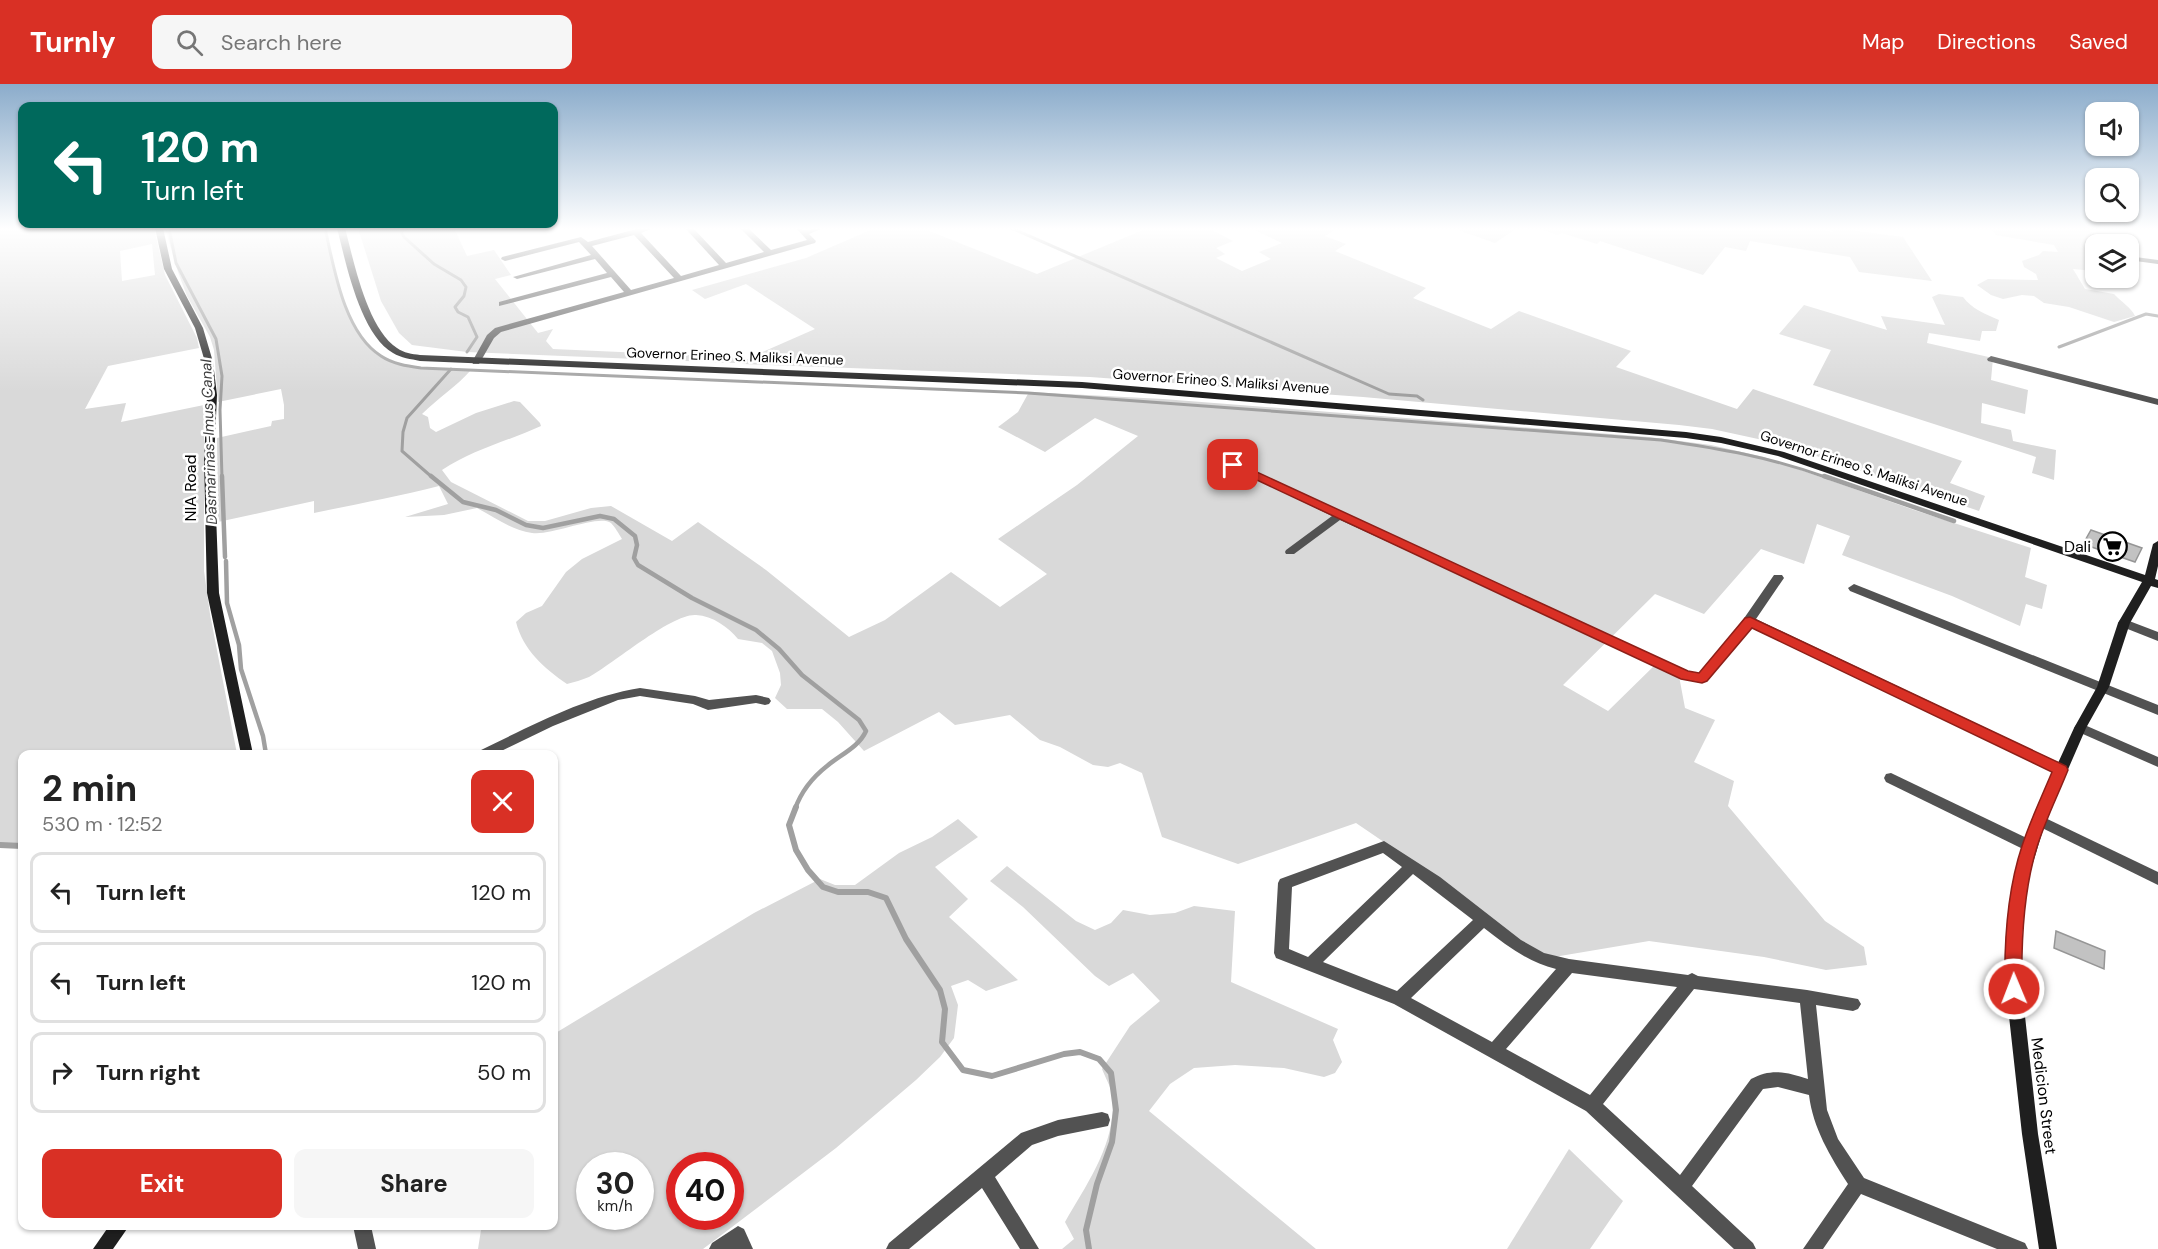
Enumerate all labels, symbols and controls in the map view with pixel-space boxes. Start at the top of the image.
search box [152,15,572,69]
text: Turnly [30,24,116,61]
icon: search [173,26,206,59]
text: Search here [221,28,342,57]
text: Map [1862,28,1904,56]
text: Directions [1937,28,2036,56]
text: Saved [2069,28,2128,56]
map controls [2085,102,2139,288]
button: sound [2085,102,2139,156]
text: 120 m [141,120,259,175]
icon: left [42,126,120,204]
button: search [2085,168,2139,222]
text: Turn left [141,173,244,208]
button: layers [2085,234,2139,288]
street label: Governor Erineo S. Maliksi Avenue [626,343,844,369]
water label: Dasmarinas-Imus Canal [196,358,222,525]
street label: Governor Erineo S. Maliksi Avenue [1112,364,1330,398]
street label: Governor Erineo S. Maliksi Avenue [1758,426,1970,510]
pin [1207,439,1258,490]
icon: arrive [1216,448,1249,481]
street label: NIA Road [180,455,201,521]
supermarket icon: Dali [2096,530,2128,562]
place label: Dali [2064,536,2091,557]
text: 2 min [42,765,137,812]
button: close [471,770,534,833]
text: 530 m · 12:52 [42,811,163,837]
icon: left [45,876,78,909]
text: Turn left [96,878,186,907]
text: 120 m [471,878,531,907]
position arrow [1982,957,2046,1021]
icon: left [45,966,78,999]
text: Turn left [96,968,186,997]
text: 120 m [471,968,531,997]
street label: Medicion Street [2026,1036,2062,1156]
icon: right [45,1056,78,1089]
text: Turn right [96,1058,201,1087]
text: 50 m [477,1058,531,1087]
button: Exit [42,1149,282,1218]
button: Share [294,1149,534,1218]
speed limit sign: 40 [666,1152,744,1230]
text: 30 [595,1164,635,1203]
text: km/h [597,1196,633,1216]

